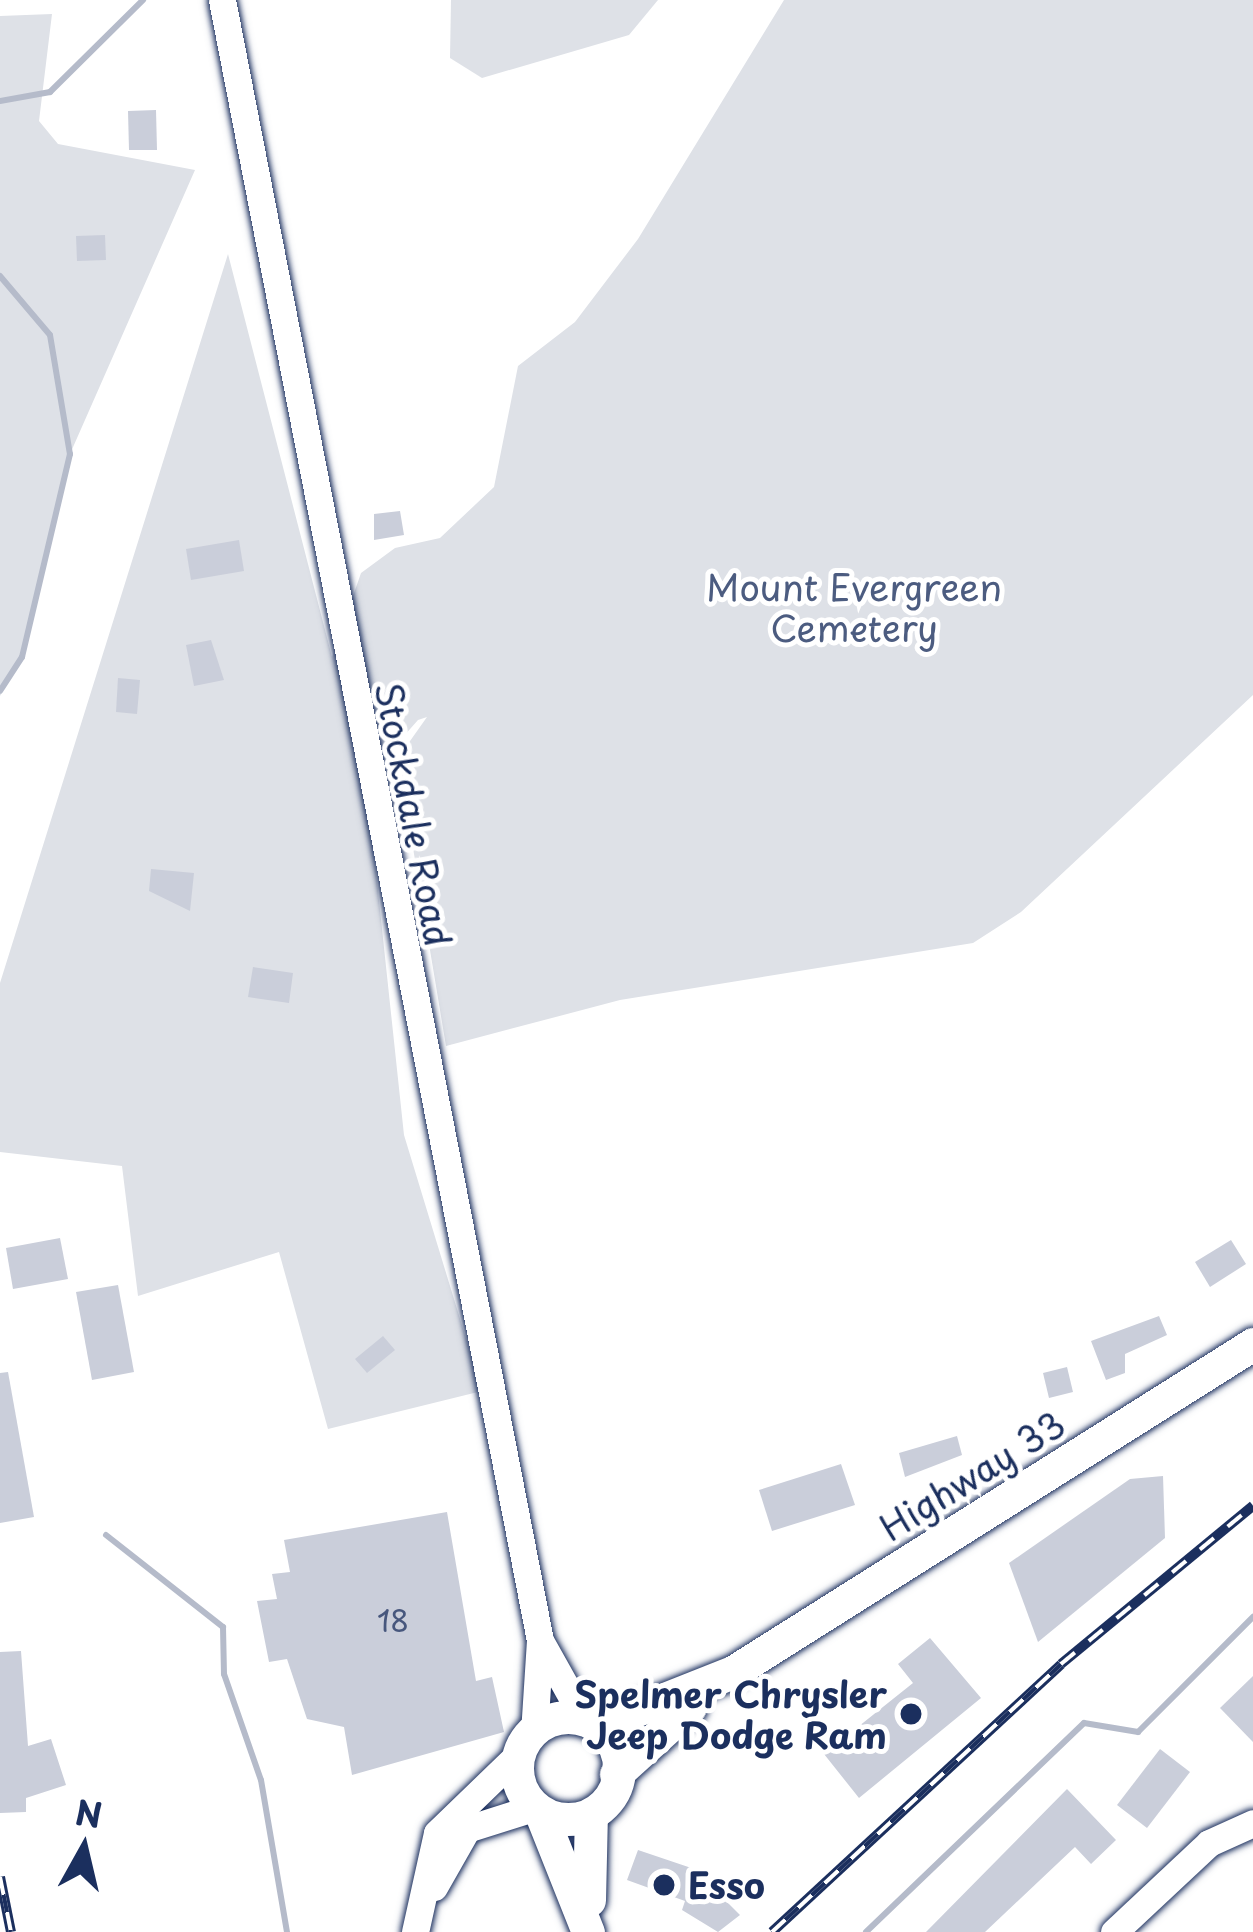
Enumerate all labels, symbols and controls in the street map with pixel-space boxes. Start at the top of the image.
park label: Mount Evergreen Cemetery [706,564,1002,649]
street label: Stockdale Road [367,678,461,950]
street label: Highway 33 [872,1401,1072,1549]
house number: 18 [377,1602,409,1638]
place label: Spelmer Chrysler Jeep Dodge Ram [573,1671,887,1756]
marker: Spelmer Chrysler Jeep Dodge Ram [898,1701,924,1727]
text: N [73,1786,105,1839]
north arrow [24,1788,144,1908]
place label: Esso [688,1863,765,1907]
marker: Esso [651,1872,677,1898]

